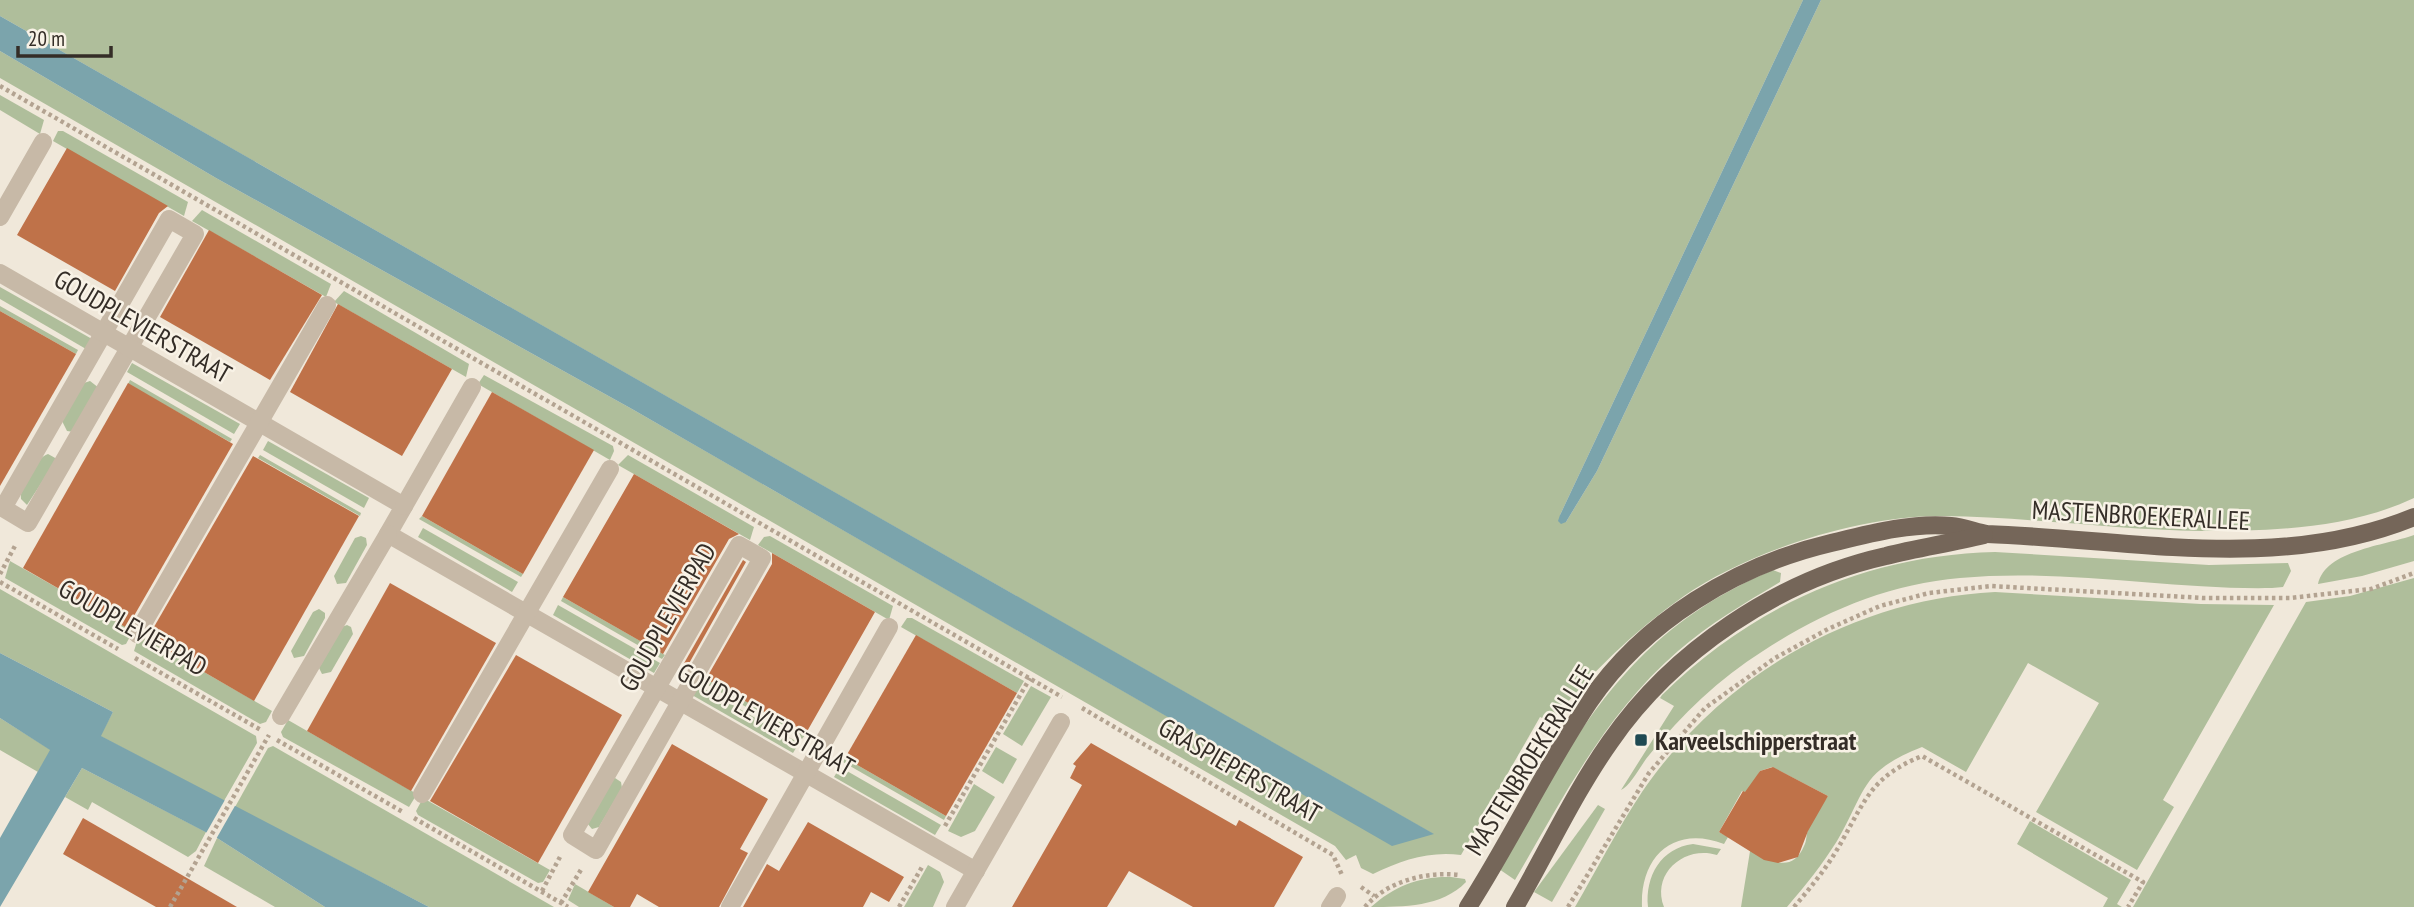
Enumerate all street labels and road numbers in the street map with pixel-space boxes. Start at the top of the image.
street label: GOUDPLEVIERSTRAAT [49,262,238,390]
street label: MASTENBROEKERALLEE [2031,493,2251,537]
street label: GOUDPLEVIERPAD [611,537,723,697]
street label: GOUDPLEVIERPAD [53,571,213,683]
street label: GOUDPLEVIERSTRAAT [672,655,861,783]
street label: MASTENBROEKERALLEE [1457,659,1601,861]
street label: GRASPIEPERSTRAAT [1153,710,1327,830]

